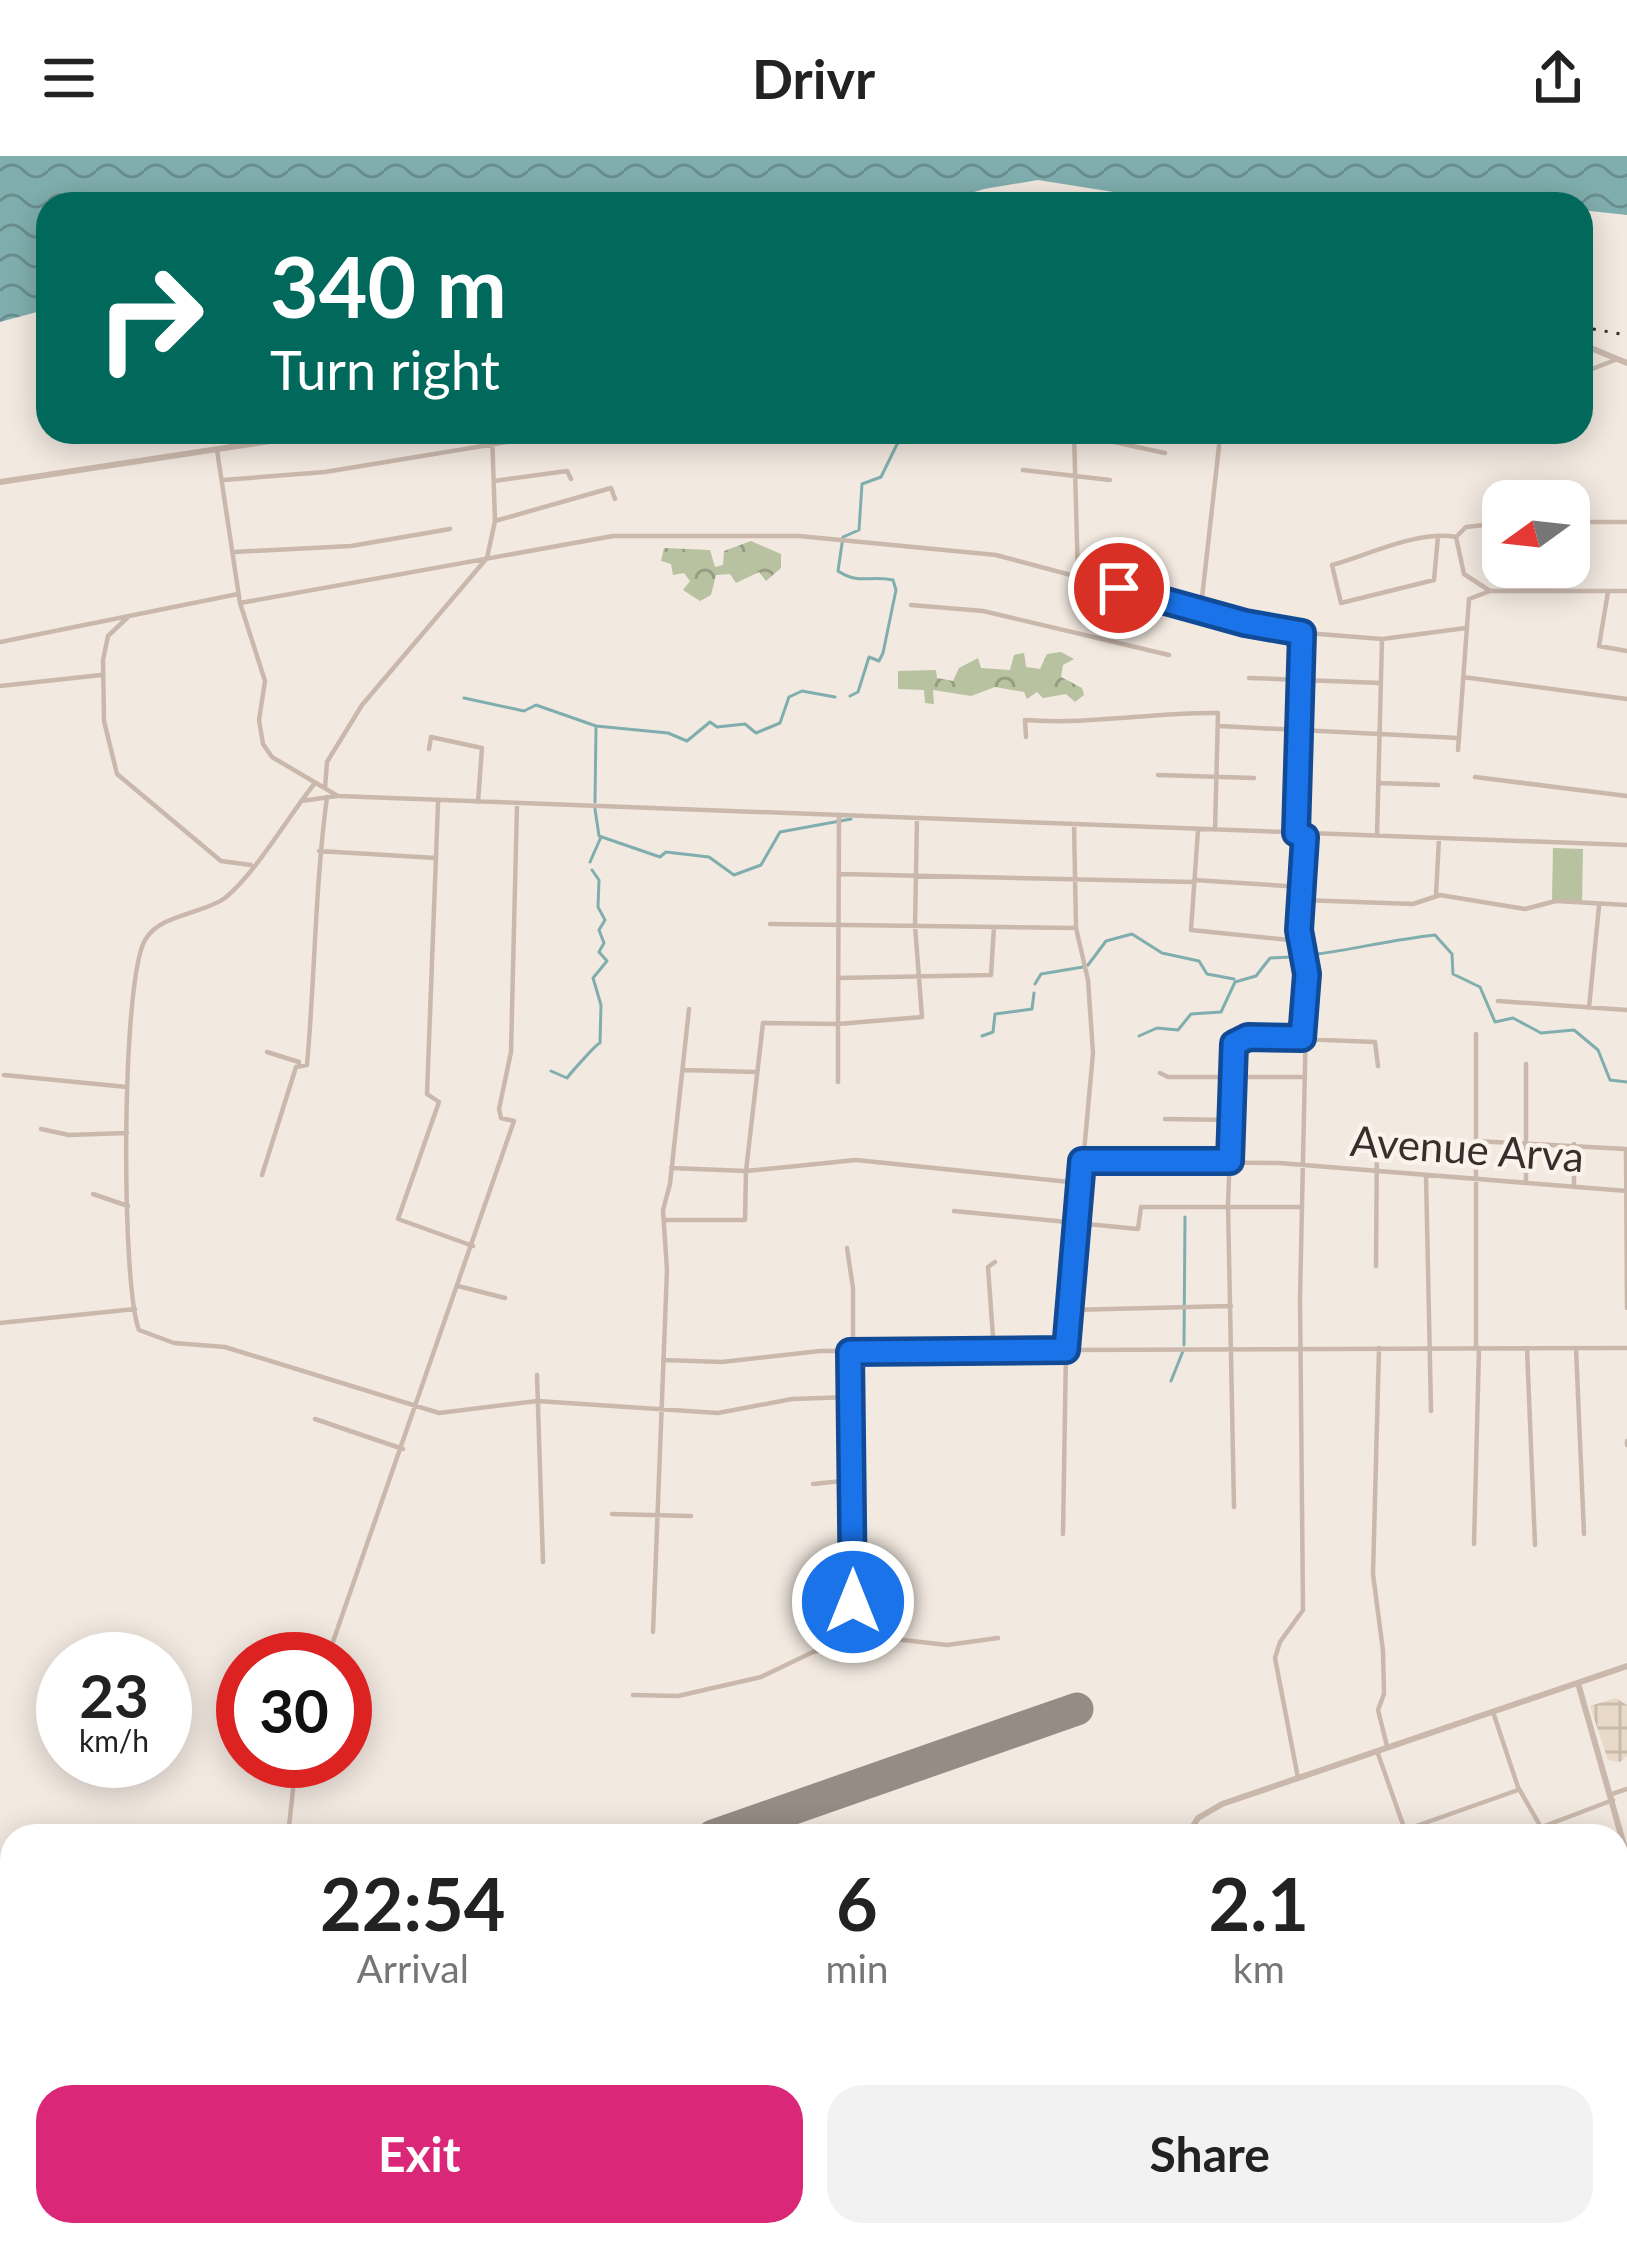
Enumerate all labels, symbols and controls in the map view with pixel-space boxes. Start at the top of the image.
icon: menu [36,45,102,111]
icon: share [1525,45,1591,111]
text: Drivr [752,46,875,111]
text: 340 m [270,235,507,336]
icon: right [72,240,228,396]
text: Turn right [270,337,500,402]
north arrow [1482,480,1590,588]
map controls [1482,480,1590,588]
pin [1068,537,1170,639]
icon: arrive [1086,555,1152,621]
street label: Avenue Arva [1349,1115,1586,1181]
position arrow [790,1539,916,1665]
speed limit sign: 30 [216,1632,372,1788]
text: 23 [79,1659,149,1731]
text: km/h [79,1722,149,1758]
text: 22:54 [320,1860,505,1946]
text: 6 [836,1860,878,1946]
text: 2.1 [1208,1860,1309,1946]
text: Arrival [357,1945,469,1991]
text: min [825,1945,889,1991]
text: km [1233,1945,1285,1991]
button: Exit [36,2085,803,2223]
button: Share [827,2085,1593,2223]

